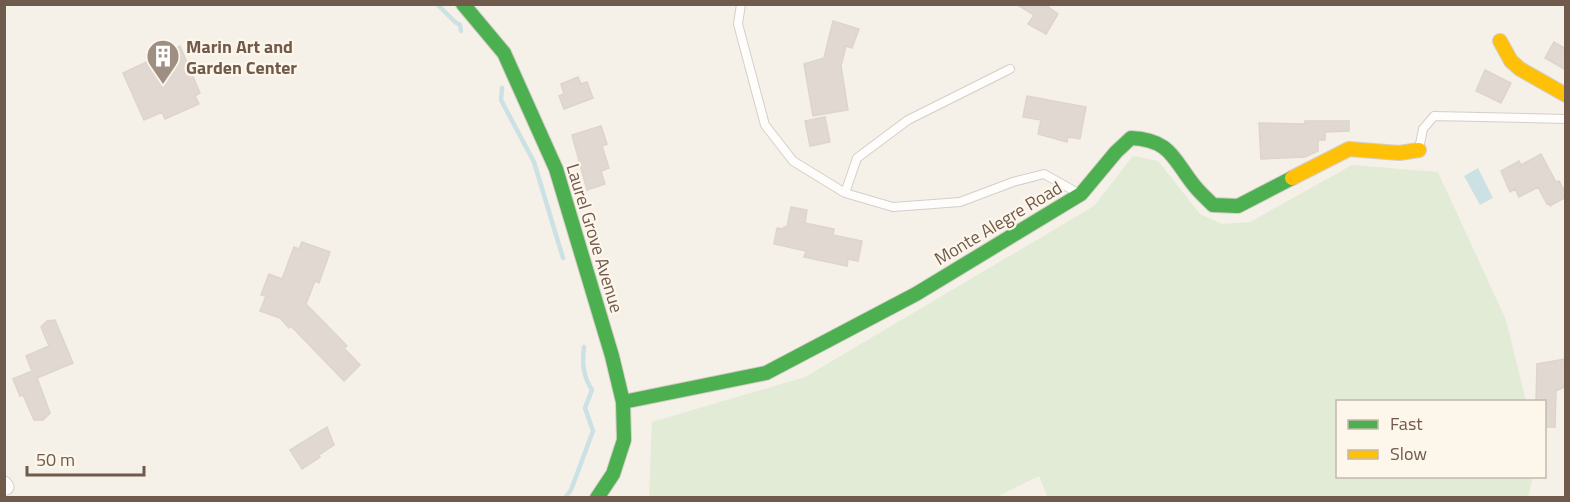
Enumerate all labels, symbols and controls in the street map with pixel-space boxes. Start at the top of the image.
place label: Marin Art and Garden Center [186,33,297,81]
building icon: Marin Art and Garden Center [145,38,181,85]
street label: Laurel Grove Avenue [559,160,631,316]
street label: Monte Alegre Road [929,174,1067,272]
legend [1336,400,1546,478]
text: Fast [1390,410,1423,437]
scale bar [27,439,144,477]
text: Slow [1390,440,1427,467]
text: 50 m [36,446,75,473]

